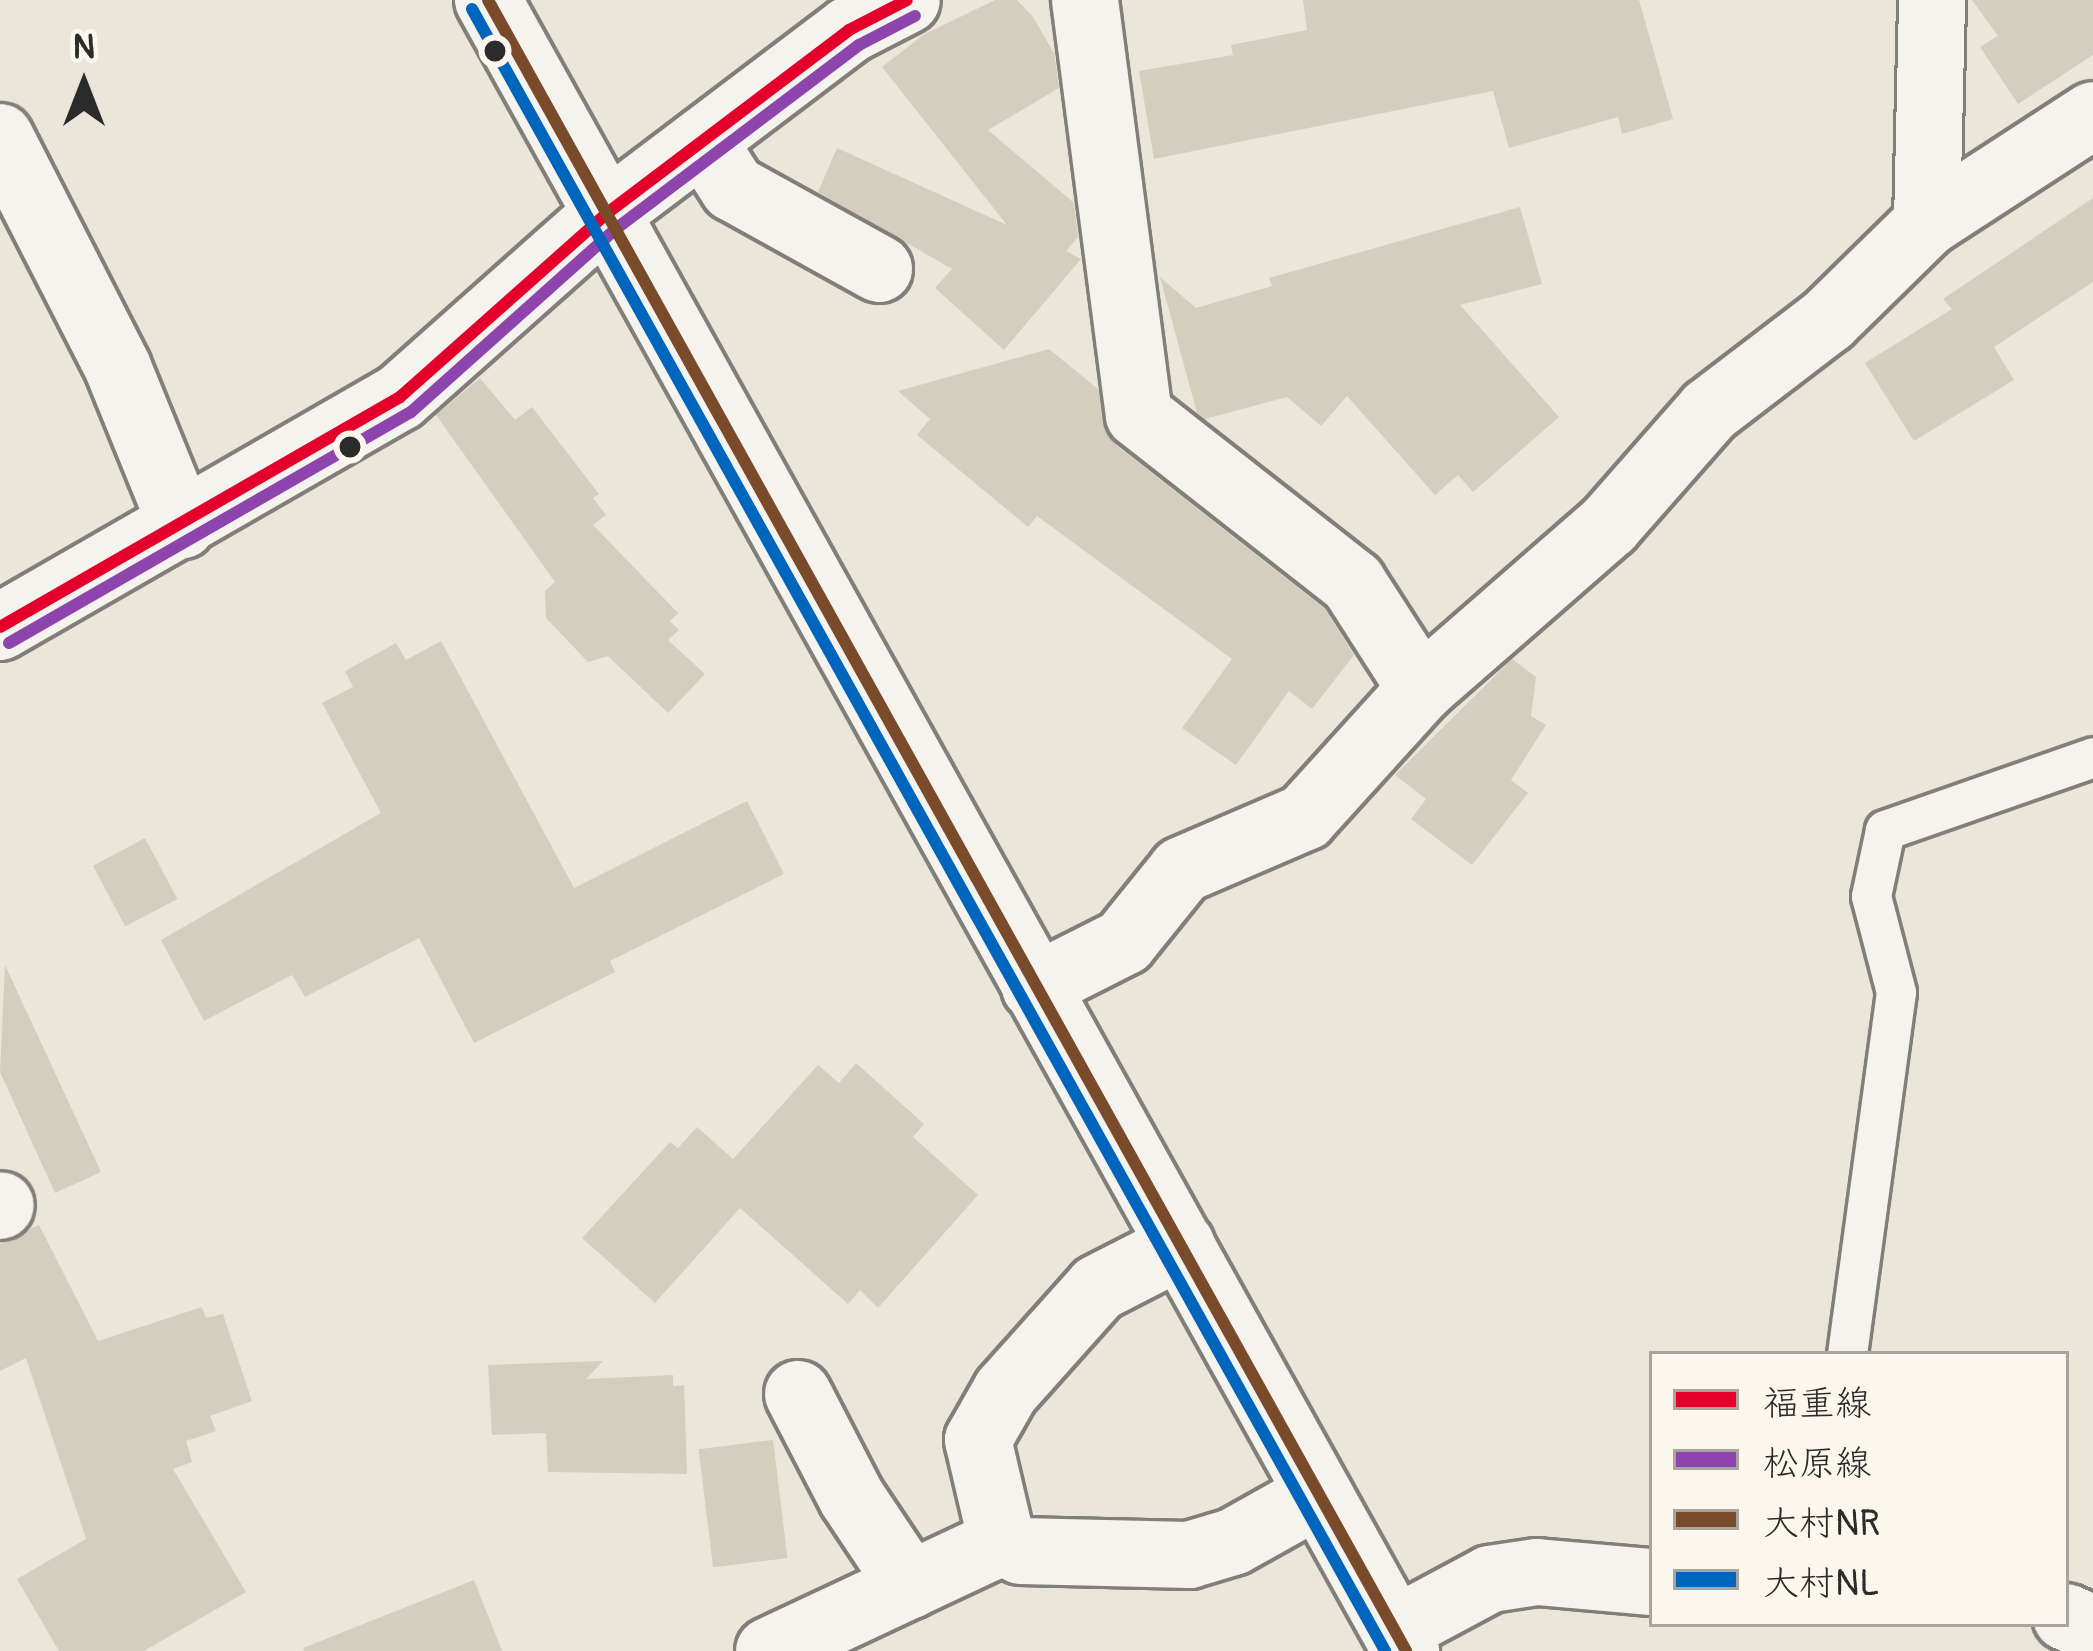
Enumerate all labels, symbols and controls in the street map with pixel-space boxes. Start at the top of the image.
north arrow [24,24,144,144]
text: N [73,27,95,68]
unlabelled marker [484,40,506,62]
unlabelled marker [339,436,361,458]
legend [1649,1351,2069,1627]
text: 福重線 [1763,1381,1871,1426]
text: 松原線 [1763,1441,1871,1486]
text: 大村NR [1763,1501,1880,1546]
text: 大村NL [1763,1561,1880,1606]

